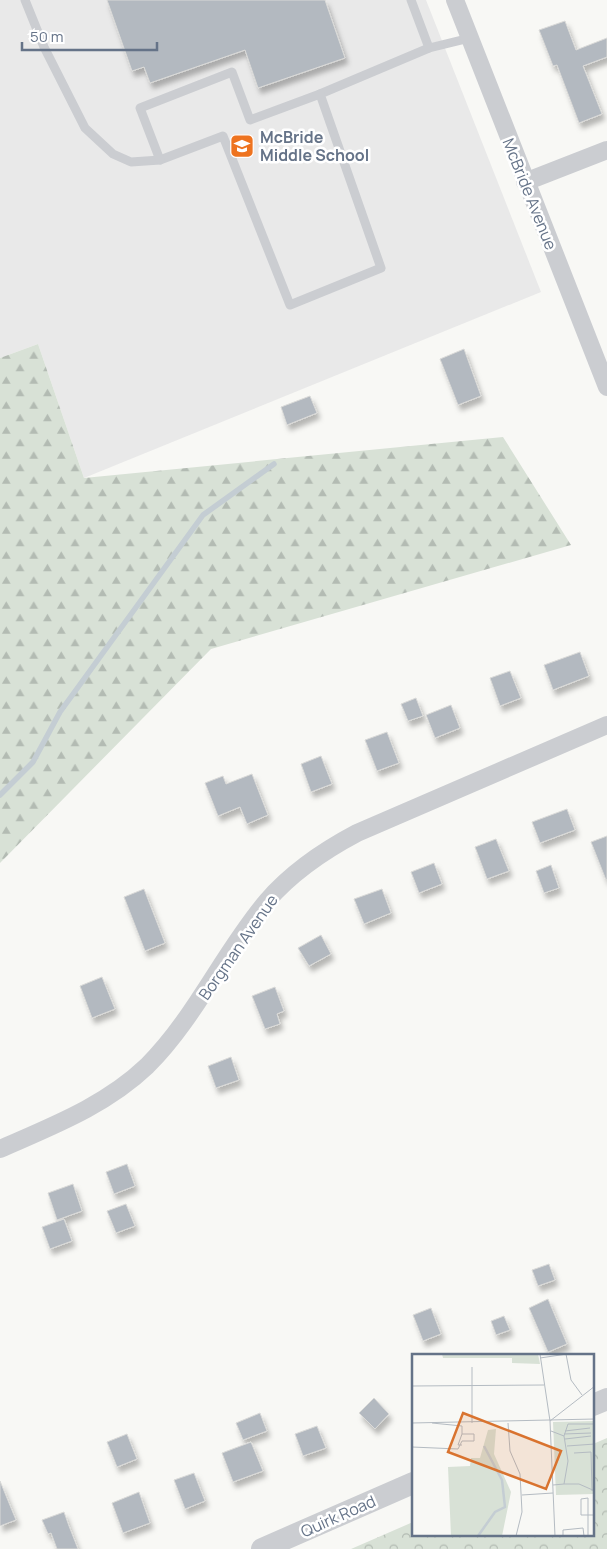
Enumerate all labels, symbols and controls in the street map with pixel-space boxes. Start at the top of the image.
scale bar [22,20,158,52]
text: 50 m [30,26,64,47]
place label: McBride Middle School [260,126,369,166]
school or university icon: McBride Middle School [229,133,255,159]
street label: McBride Avenue [498,135,562,253]
street label: Borgman Avenue [193,890,283,1004]
inset map [412,1354,594,1536]
street label: Quirk Road [297,1490,379,1542]

